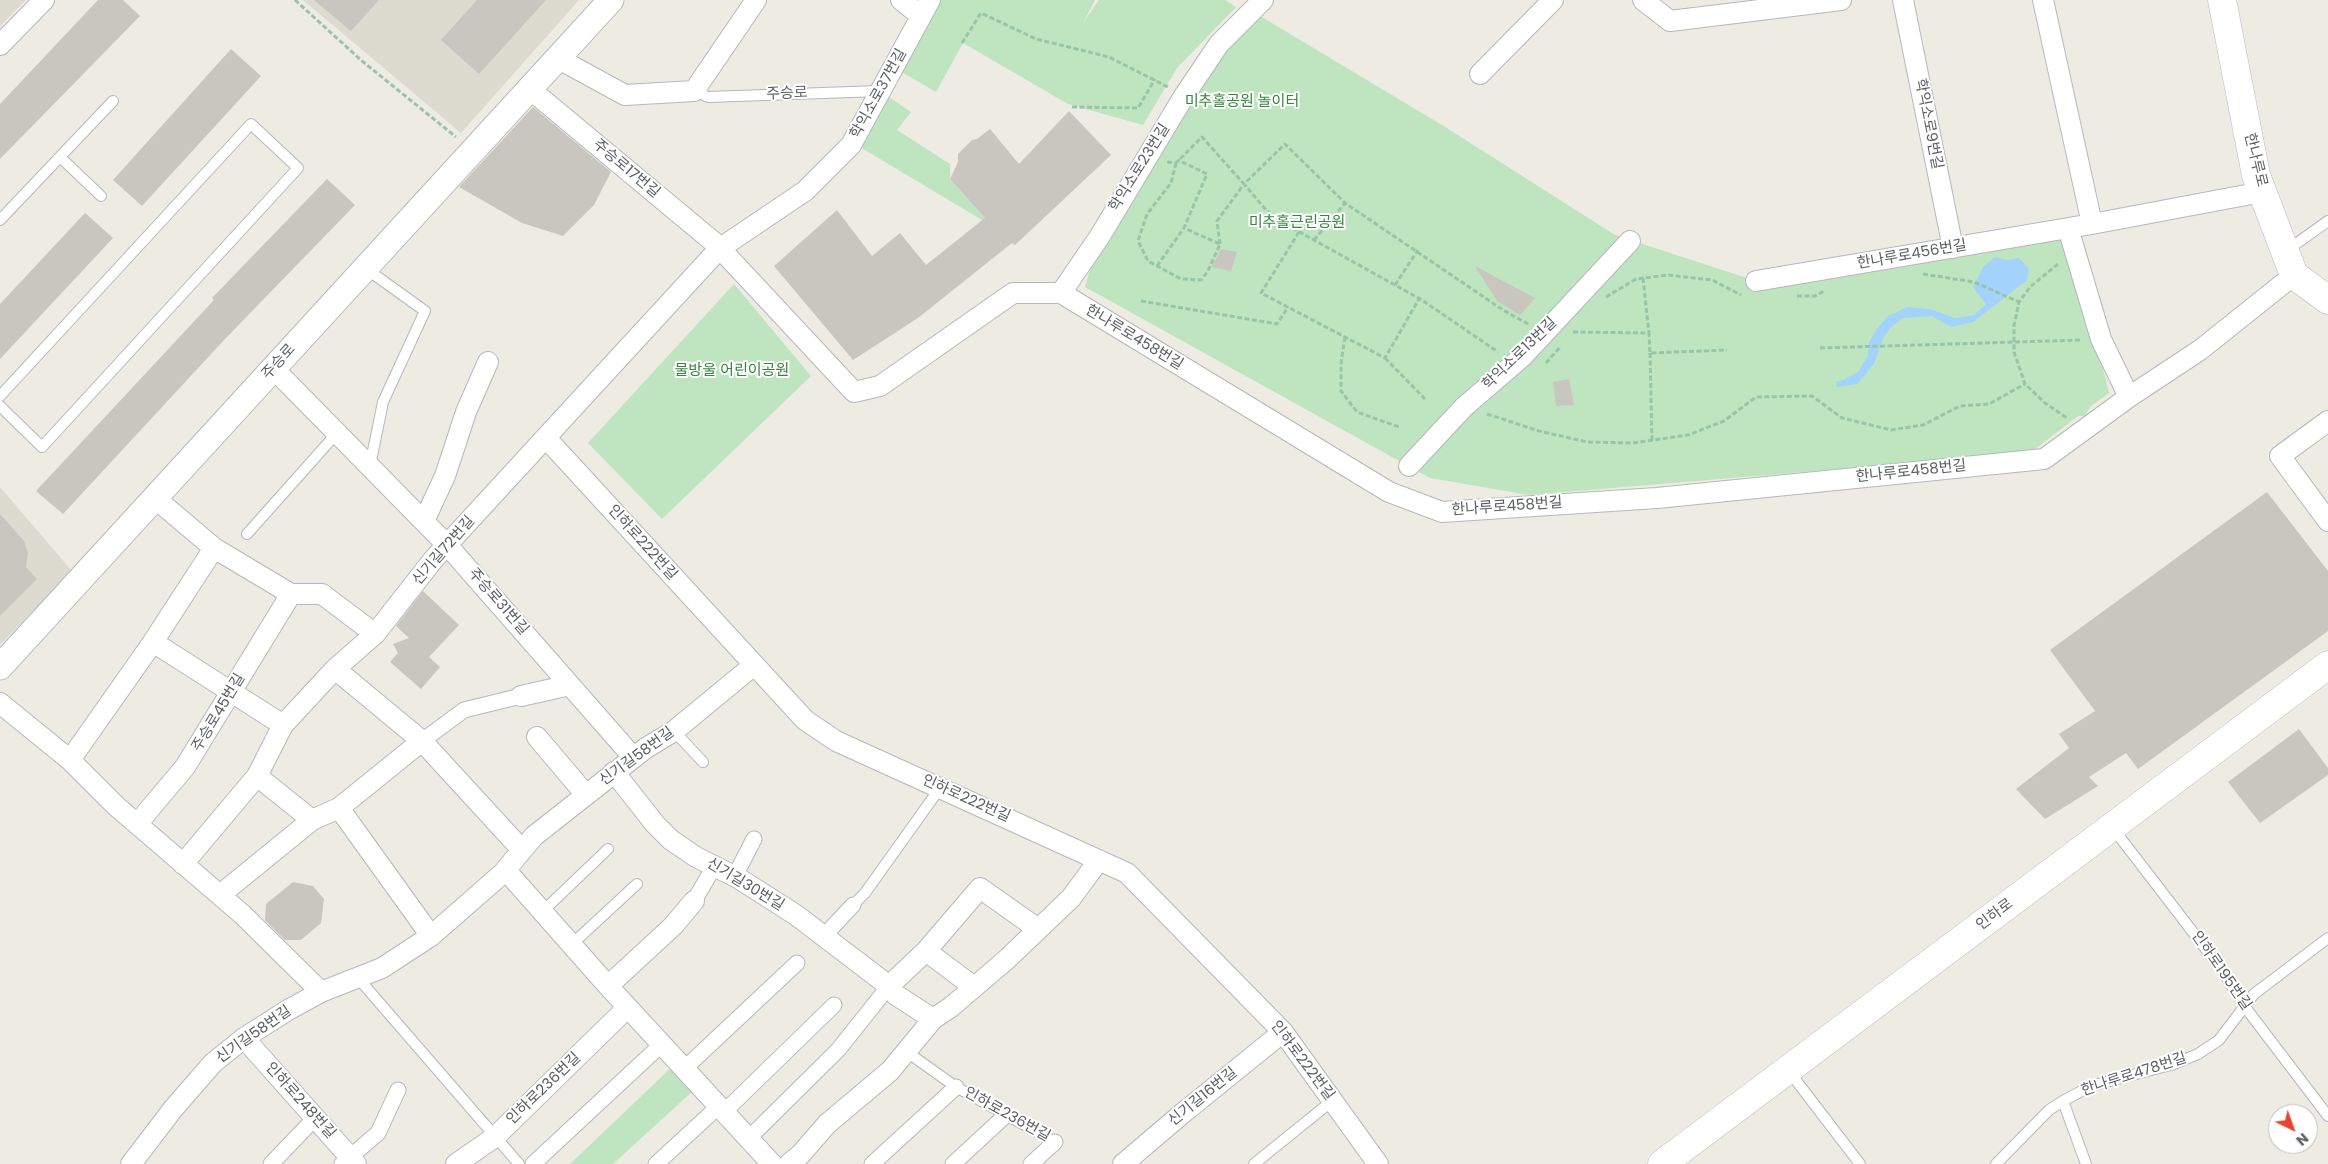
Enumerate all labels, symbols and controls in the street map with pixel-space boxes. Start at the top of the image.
street label: 학익소로37번길 [847,46,911,142]
street label: 학익소로9번길 [1910,77,1946,171]
street label: 주승로 [766,84,808,104]
park label: 미추홀공원 놀이터 [1185,93,1299,111]
street label: 학익소로23번길 [1106,121,1174,215]
street label: 한나루로 [2240,131,2270,189]
street label: 주승로17번길 [589,136,663,202]
park label: 미추홀근린공원 [1249,214,1345,232]
street label: 한나루로456번길 [1856,236,1968,274]
street label: 한나루로458번길 [1082,302,1186,374]
street label: 학익소로13번길 [1479,314,1561,394]
street label: 주승로 [258,341,300,383]
park label: 물방울 어린이공원 [675,362,789,380]
street label: 한나루로458번길 [1855,457,1967,487]
street label: 한나루로458번길 [1451,494,1563,520]
street label: 인하로222번길 [604,502,680,584]
street label: 신기길72번길 [409,513,479,589]
street label: 주승로31번길 [464,565,532,639]
street label: 주승로45번길 [189,671,249,755]
street label: 신기길58번길 [596,724,678,790]
street label: 인하로222번길 [919,771,1013,827]
street label: 신기길30번길 [703,855,787,915]
street label: 인하로 [1973,895,2017,935]
street label: 인하로195번길 [2187,928,2255,1014]
street label: 신기길58번길 [213,1002,295,1068]
street label: 인하로222번길 [1266,1018,1338,1104]
street label: 인하로236번길 [503,1049,585,1129]
street label: 한나루로478번길 [2079,1049,2189,1101]
street label: 인하로248번길 [261,1059,339,1143]
street label: 신기길16번길 [1165,1064,1241,1130]
street label: 인하로236번길 [961,1084,1053,1146]
north arrow [2268,1104,2318,1154]
text: N [2292,1128,2313,1150]

